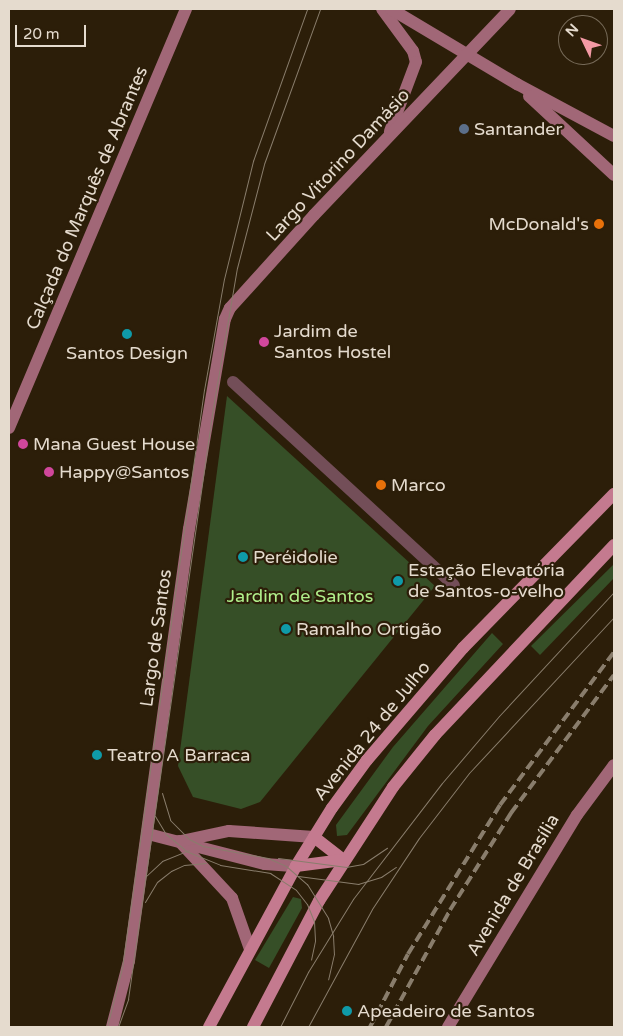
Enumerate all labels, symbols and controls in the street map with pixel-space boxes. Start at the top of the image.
scale bar [18,15,89,47]
north arrow [558,15,608,65]
text: N [562,20,582,40]
text: 20 m [23,25,60,43]
street label: Calçada do Marquês de Abrantes [22,63,152,333]
street label: Largo Vitorino Damásio [262,84,414,246]
place label: Santander [474,118,562,140]
marker: Santander [458,123,470,135]
place label: McDonald's [489,213,589,235]
marker: McDonald's [593,218,605,230]
place label: Jardim de Santos Hostel [274,321,391,364]
marker: Santos Design [121,328,133,340]
marker: Jardim de Santos Hostel [258,336,270,348]
place label: Santos Design [66,342,188,364]
place label: Mana Guest House [33,433,195,455]
marker: Mana Guest House [17,438,29,450]
place label: Happy@Santos [59,461,189,483]
marker: Happy@Santos [43,466,55,478]
place label: Marco [391,474,446,496]
marker: Marco [375,479,387,491]
place label: Peréidolie [253,546,338,568]
marker: Peréidolie [237,551,249,563]
place label: Estação Elevatória de Santos-o-velho [408,560,565,602]
street label: Largo de Santos [136,568,176,708]
marker: Estação Elevatória de Santos-o-velho [392,575,404,587]
park label: Jardim de Santos [227,585,373,607]
place label: Ramalho Ortigão [296,618,442,640]
marker: Ramalho Ortigão [280,623,292,635]
street label: Avenida 24 de Julho [309,657,435,805]
place label: Teatro A Barraca [107,744,250,766]
marker: Teatro A Barraca [91,749,103,761]
street label: Avenida de Brasília [462,810,564,960]
place label: Apeadeiro de Santos [357,1000,535,1022]
marker: Apeadeiro de Santos [341,1005,353,1017]

